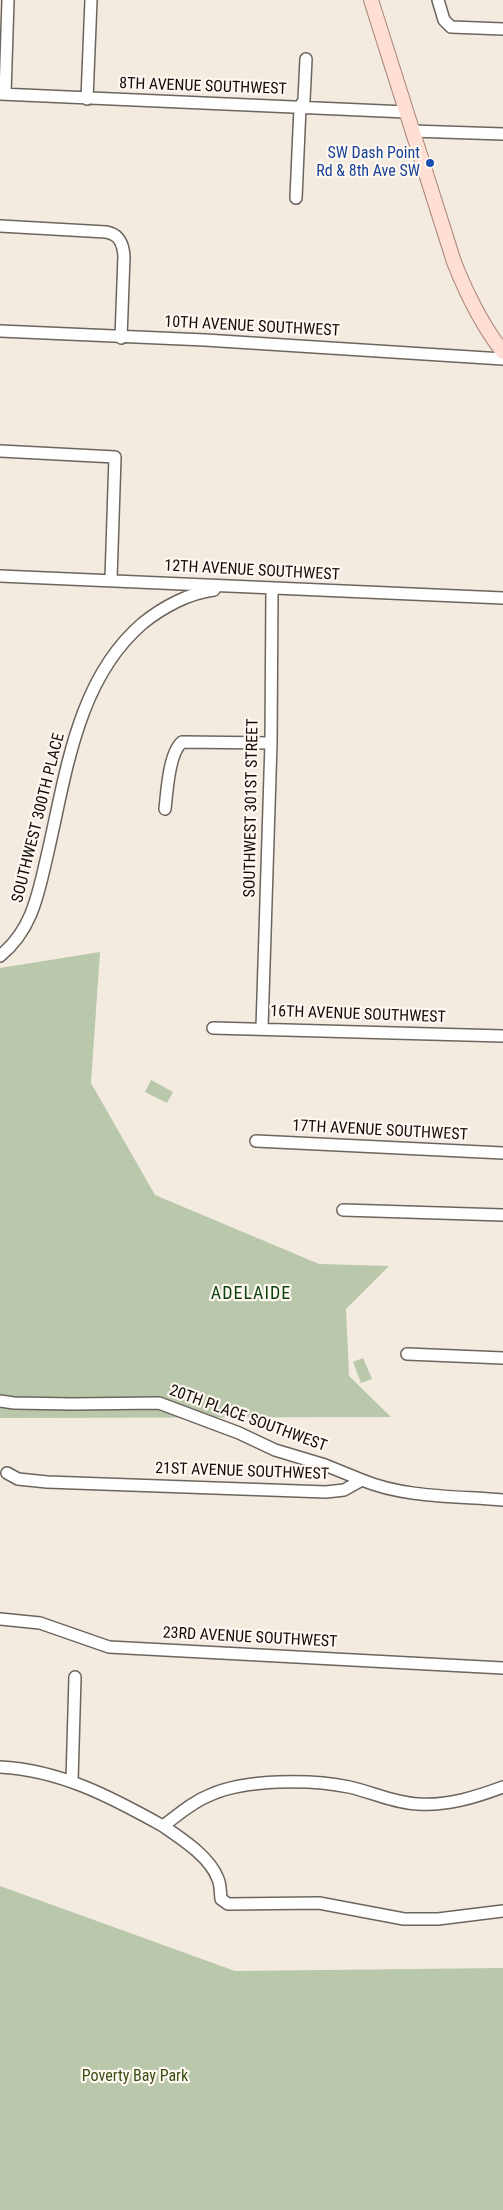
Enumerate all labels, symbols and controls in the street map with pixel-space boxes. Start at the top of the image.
street label: 8TH AVENUE SOUTHWEST [119,74,287,100]
place label: SW Dash Point Rd & 8th Ave SW [316,144,420,182]
marker: SW Dash Point Rd & 8th Ave SW [424,157,436,169]
street label: 10TH AVENUE SOUTHWEST [164,313,340,341]
street label: 12TH AVENUE SOUTHWEST [164,557,340,585]
street label: SOUTHWEST 301ST STREET [241,718,263,898]
street label: SOUTHWEST 300TH PLACE [9,731,69,905]
street label: 16TH AVENUE SOUTHWEST [270,1002,446,1028]
street label: 17TH AVENUE SOUTHWEST [292,1117,468,1145]
district label: ADELAIDE [210,1283,292,1305]
street label: 20TH PLACE SOUTHWEST [167,1382,329,1456]
street label: 21ST AVENUE SOUTHWEST [155,1459,329,1485]
street label: 23RD AVENUE SOUTHWEST [162,1624,338,1652]
park label: Poverty Bay Park [82,2067,188,2087]

